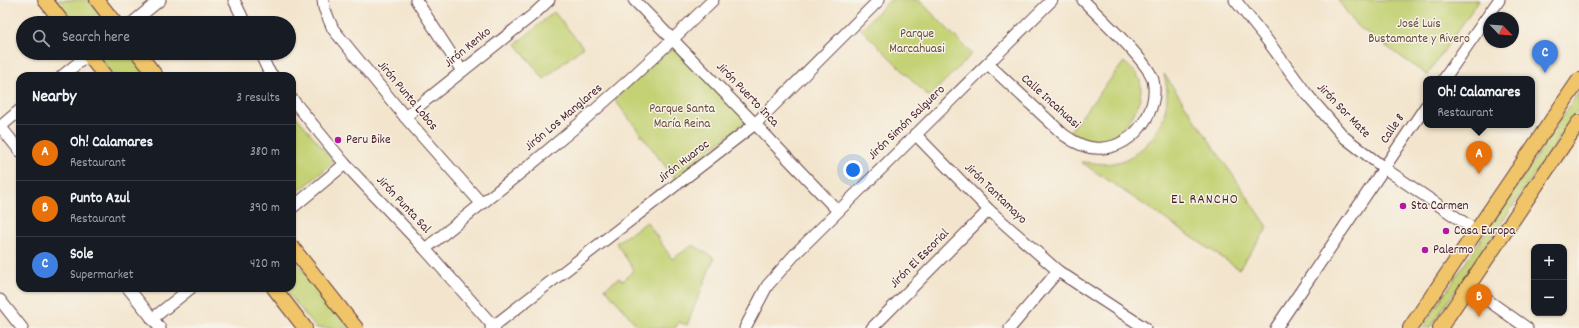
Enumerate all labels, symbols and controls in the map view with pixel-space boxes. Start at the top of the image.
north arrow [1483,12,1519,48]
park label: José Luis Bustamante y Rivero [1368,15,1470,49]
search box [16,16,296,60]
street label: Jirón Kenko [440,23,496,73]
park label: Parque Marcahuasi [889,25,945,59]
icon: search [30,27,52,49]
text: Search here [62,27,130,49]
pin: C [1532,40,1558,73]
street label: Jirón Punta Lobos [372,57,442,135]
street label: Jirón Puerto Inca [711,58,784,132]
street label: Calle Incahuasi [1016,70,1084,134]
popup [1423,76,1535,128]
street label: Jirón Sor Mate [1312,79,1374,143]
street label: Jirón Los Manglares [521,80,607,156]
street label: Jirón Simón Salguero [864,81,950,165]
text: Oh! Calamares [1437,82,1521,104]
text: Nearby [32,86,76,110]
text: 3 results [236,89,280,108]
park label: Parque Santa María Reina [649,100,716,134]
text: Restaurant [1437,104,1493,123]
street label: Calle 8 [1376,110,1410,148]
place label: Peru Bike [346,131,391,150]
text: Oh! Calamares [70,132,153,154]
marker: Peru Bike [333,135,343,145]
street label: Jirón Huaroc [654,136,714,188]
pin: A [1466,141,1492,174]
text: A [41,143,49,162]
text: 380 m [250,143,280,162]
text: Restaurant [70,154,126,173]
street label: Jirón Tantamayo [959,159,1031,229]
your location [843,160,863,180]
street label: Jirón Punta Sal [371,172,435,238]
text: Punto Azul [70,188,130,210]
district label: EL RANCHO [1171,190,1239,210]
place label: Sta Carmen [1411,197,1469,216]
text: B [42,199,48,218]
text: 390 m [249,199,280,218]
marker: Sta Carmen [1398,201,1408,211]
text: Restaurant [70,210,126,229]
place label: Casa Europa [1454,222,1516,241]
street label: Jirón El Escorial [886,225,954,293]
marker: Casa Europa [1441,226,1451,236]
place label: Palermo [1433,241,1474,260]
text: Sole [70,244,93,266]
map controls [1531,244,1567,316]
button: + [1531,244,1567,280]
marker: Palermo [1420,245,1430,255]
text: C [42,255,48,274]
text: 420 m [250,255,280,274]
text: Supermarket [70,266,134,285]
button: − [1531,280,1567,316]
pin: B [1466,284,1492,317]

